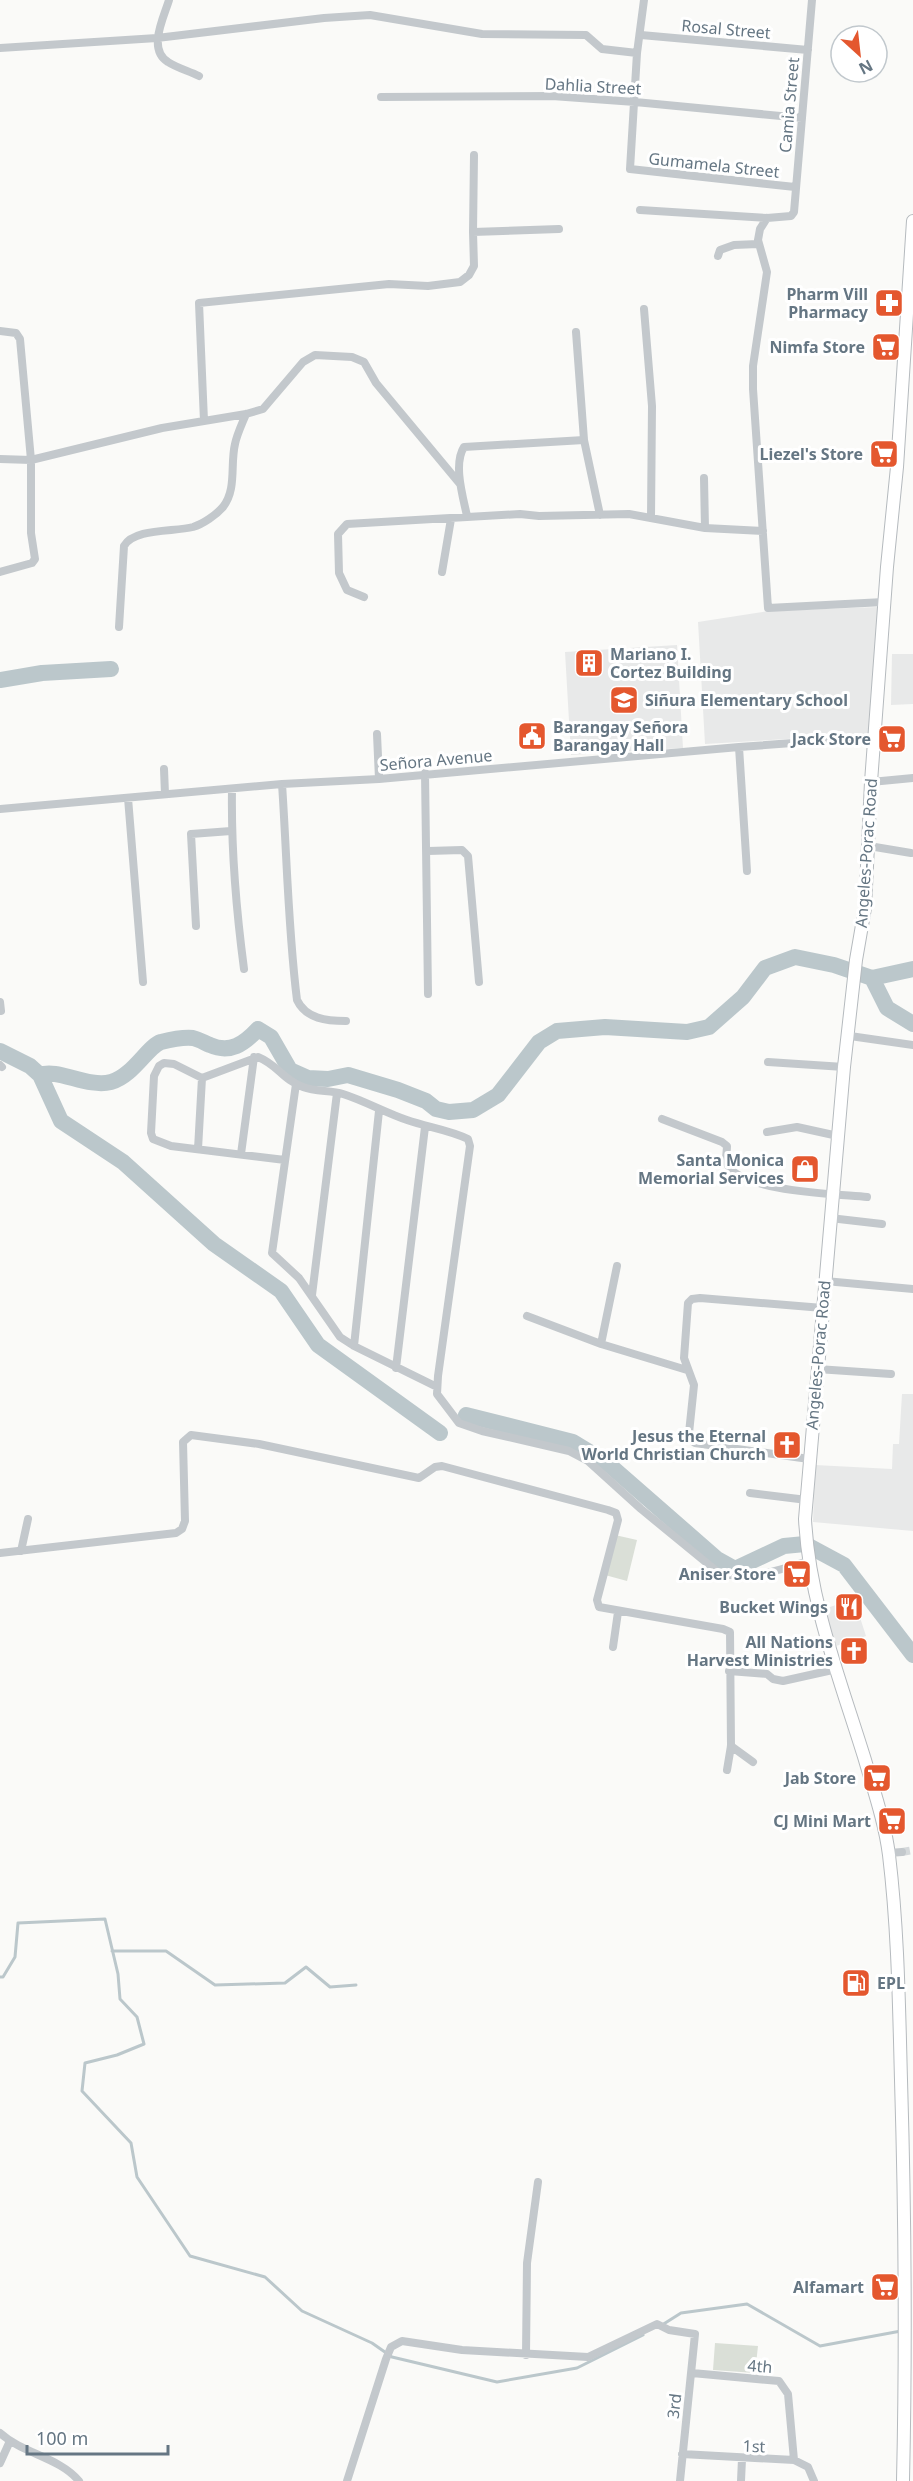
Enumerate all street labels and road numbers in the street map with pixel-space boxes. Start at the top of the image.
street label: Rosal Street [681,14,772,44]
street label: Camia Street [774,56,804,154]
street label: Dahlia Street [544,72,642,100]
street label: Gumamela Street [648,147,781,183]
street label: Señora Avenue [379,744,493,776]
street label: Angeles-Porac Road [850,777,882,929]
street label: Angeles-Porac Road [801,1279,835,1431]
street label: 4th [747,2354,773,2378]
street label: 3rd [662,2392,686,2420]
street label: 1st [742,2435,766,2457]

